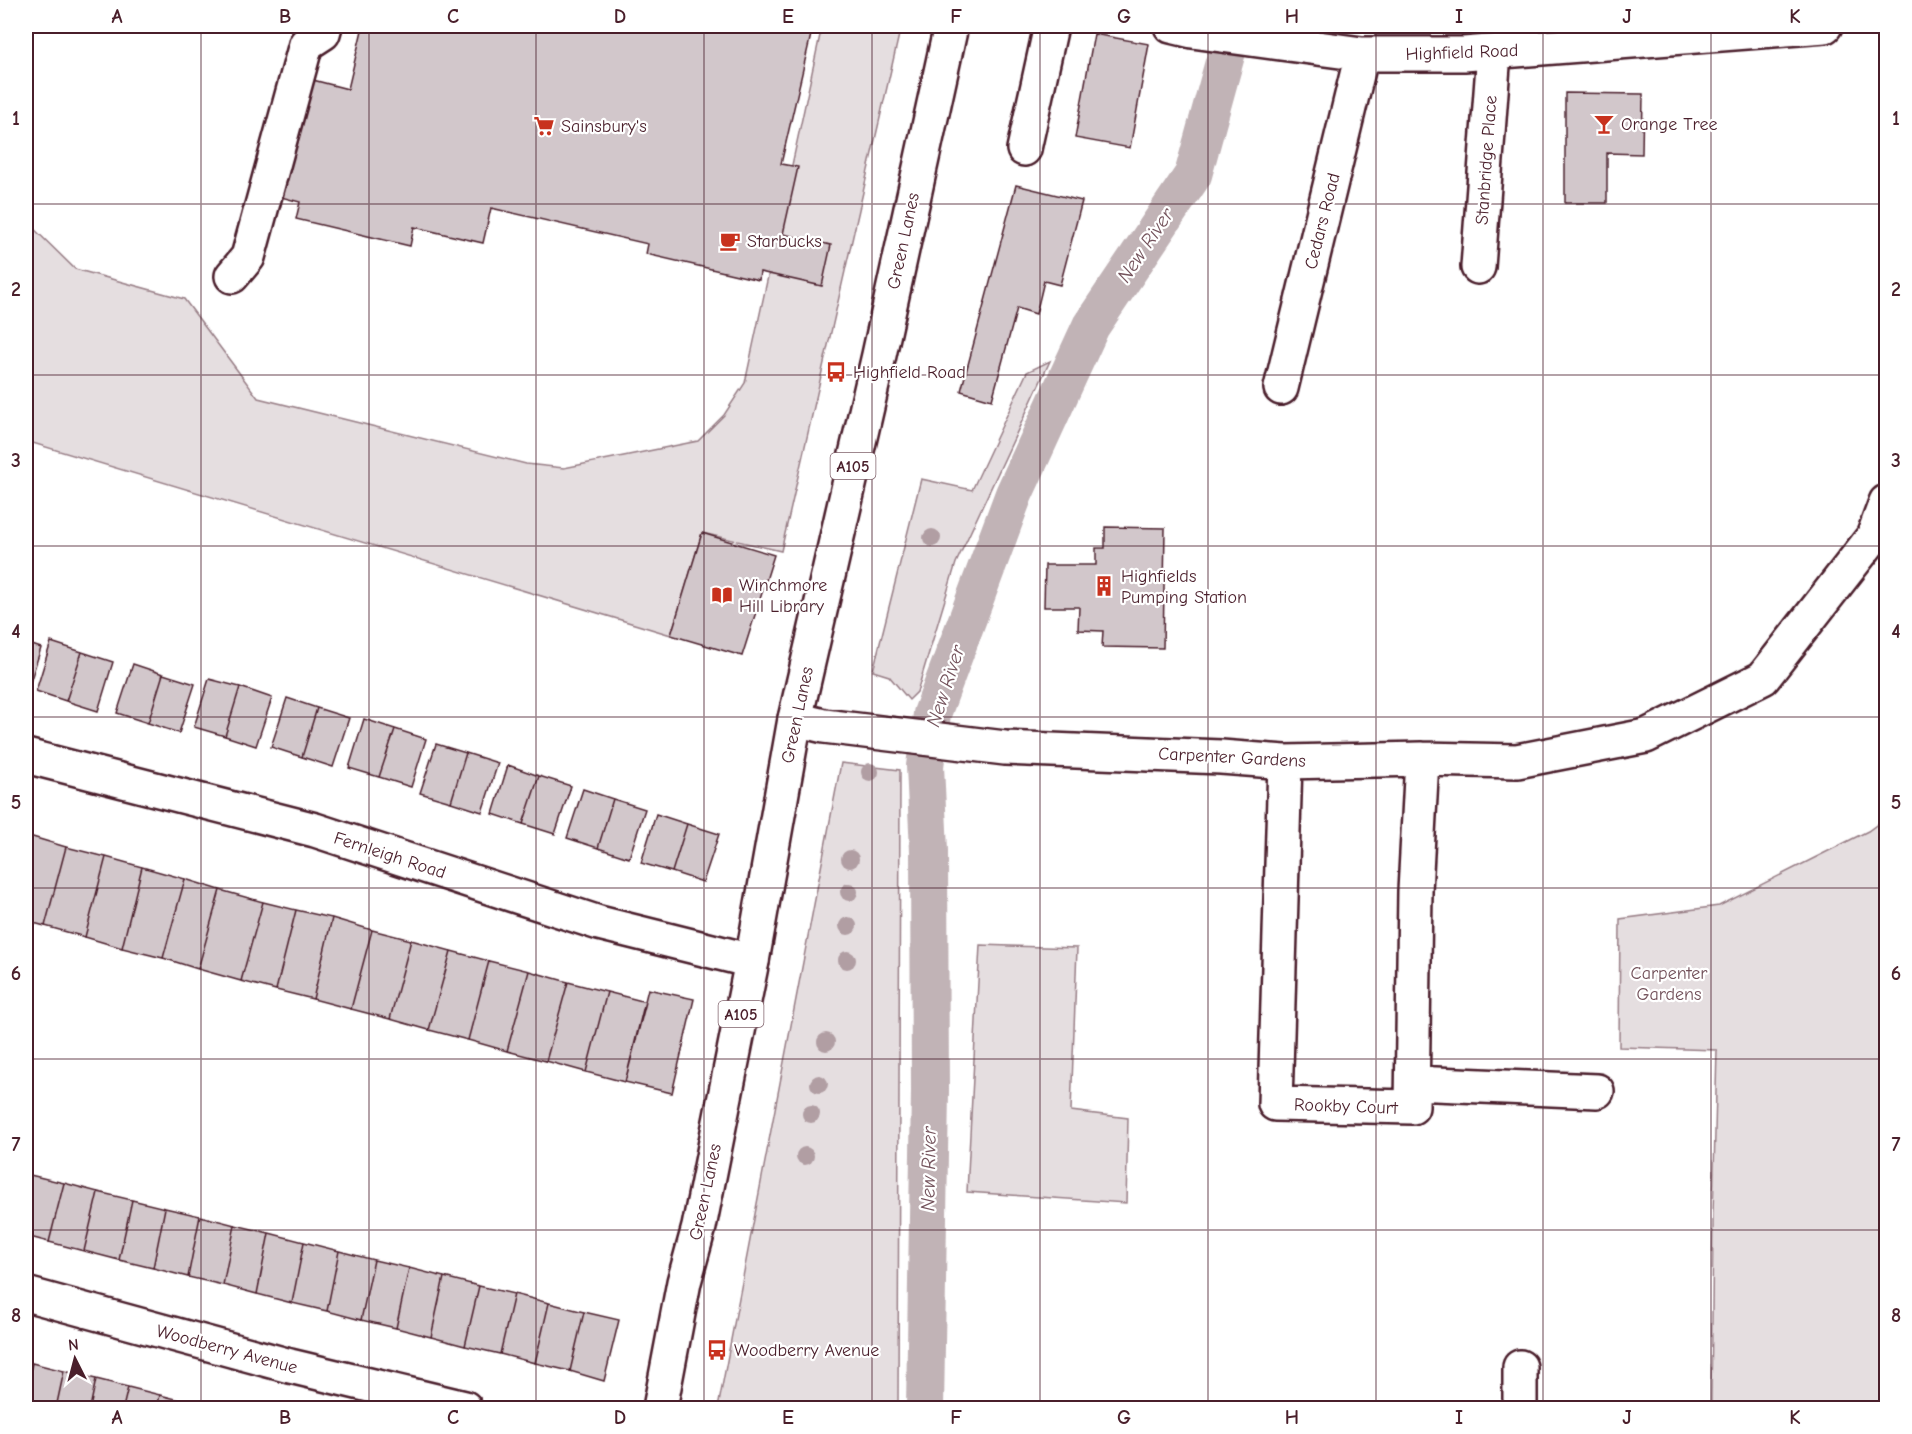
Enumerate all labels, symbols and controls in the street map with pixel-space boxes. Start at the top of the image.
text: A [111,5,123,28]
text: B [279,5,291,28]
text: C [447,5,459,28]
text: D [614,5,626,28]
text: E [782,5,794,28]
text: F [950,5,962,28]
text: G [1117,5,1131,28]
text: H [1285,5,1299,28]
text: I [1455,5,1463,28]
text: J [1622,5,1632,28]
text: K [1789,5,1801,28]
street label: Highfield Road [1405,40,1519,65]
street label: Stanbridge Place [1471,95,1501,225]
text: 1 [12,107,20,130]
text: 1 [1892,107,1900,130]
bar icon: Orange Tree [1592,112,1616,136]
supermarket icon: Sainsbury's [532,114,556,138]
place label: Orange Tree [1621,114,1717,135]
place label: Sainsbury's [561,116,647,137]
street label: Cedars Road [1300,171,1345,271]
street label: Green Lanes [883,191,924,291]
water label: New River [1112,203,1179,287]
cafe icon: Starbucks [718,229,742,253]
place label: Starbucks [747,231,822,252]
text: 2 [11,278,21,301]
text: 2 [1891,278,1901,301]
bus stop icon: Highfield Road [824,360,848,384]
place label: Highfield Road [853,362,966,383]
text: 3 [11,449,21,472]
text: 3 [1891,449,1901,472]
road number: A105 [830,453,876,479]
place label: Highfields Pumping Station [1121,566,1247,608]
building icon: Highfields Pumping Station [1092,574,1116,598]
place label: Winchmore Hill Library [739,575,827,617]
library icon: Winchmore Hill Library [710,583,734,607]
text: 4 [11,620,21,643]
text: 4 [1891,620,1901,643]
water label: New River [921,641,970,730]
street label: Green Lanes [777,665,818,765]
street label: Carpenter Gardens [1158,743,1306,772]
text: 5 [11,791,21,814]
text: 5 [1891,791,1901,814]
street label: Fernleigh Road [331,827,449,883]
text: 6 [11,962,21,985]
text: 6 [1891,962,1901,985]
park label: Carpenter Gardens [1631,963,1708,1005]
road number: A105 [718,1001,764,1027]
street label: Rookby Court [1294,1094,1399,1119]
water label: New River [916,1126,941,1211]
text: 7 [12,1133,21,1156]
text: 7 [1892,1133,1901,1156]
street label: Green Lanes [685,1142,726,1242]
text: 8 [11,1304,21,1327]
text: 8 [1891,1304,1901,1327]
street label: Woodberry Avenue [154,1321,300,1378]
north arrow [45,1329,105,1389]
text: N [67,1336,80,1355]
bus stop icon: Woodberry Avenue [705,1338,729,1362]
place label: Woodberry Avenue [734,1340,879,1361]
text: A [111,1406,123,1429]
text: B [279,1406,291,1429]
text: C [447,1406,459,1429]
text: D [614,1406,626,1429]
text: E [782,1406,794,1429]
text: F [950,1406,962,1429]
text: G [1117,1406,1131,1429]
text: H [1285,1406,1299,1429]
text: I [1455,1406,1463,1429]
text: J [1622,1406,1632,1429]
text: K [1789,1406,1801,1429]

